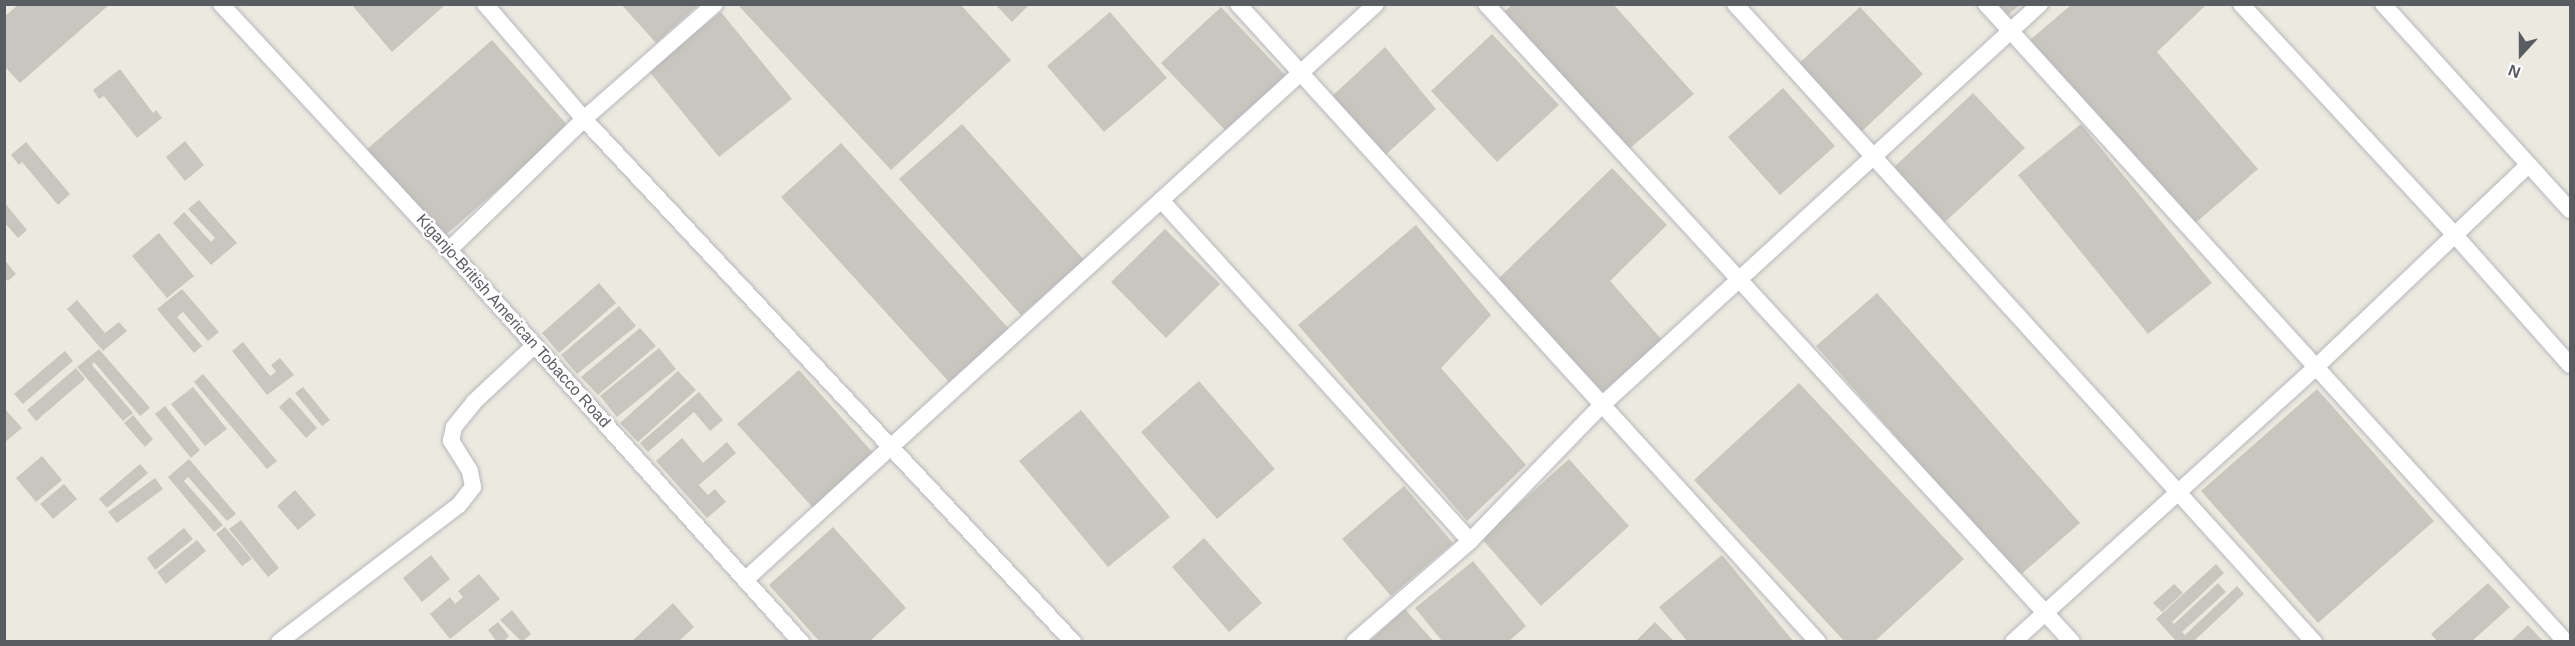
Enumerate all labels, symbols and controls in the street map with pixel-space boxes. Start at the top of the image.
north arrow [2491,24,2551,84]
text: N [2506,61,2523,81]
street label: Kiganjo-British American Tobacco Road [412,210,614,432]

